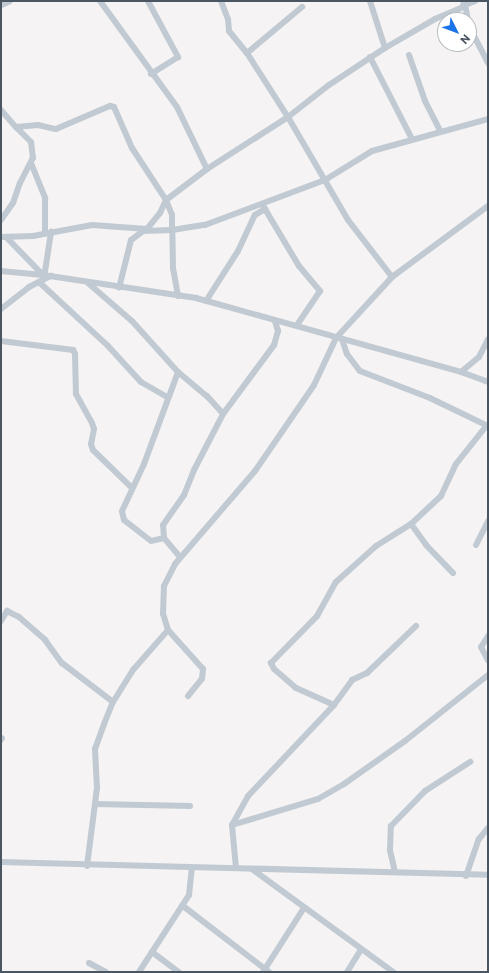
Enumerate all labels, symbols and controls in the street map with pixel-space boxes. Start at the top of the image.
north arrow [437,12,477,52]
text: N [458,32,473,47]

